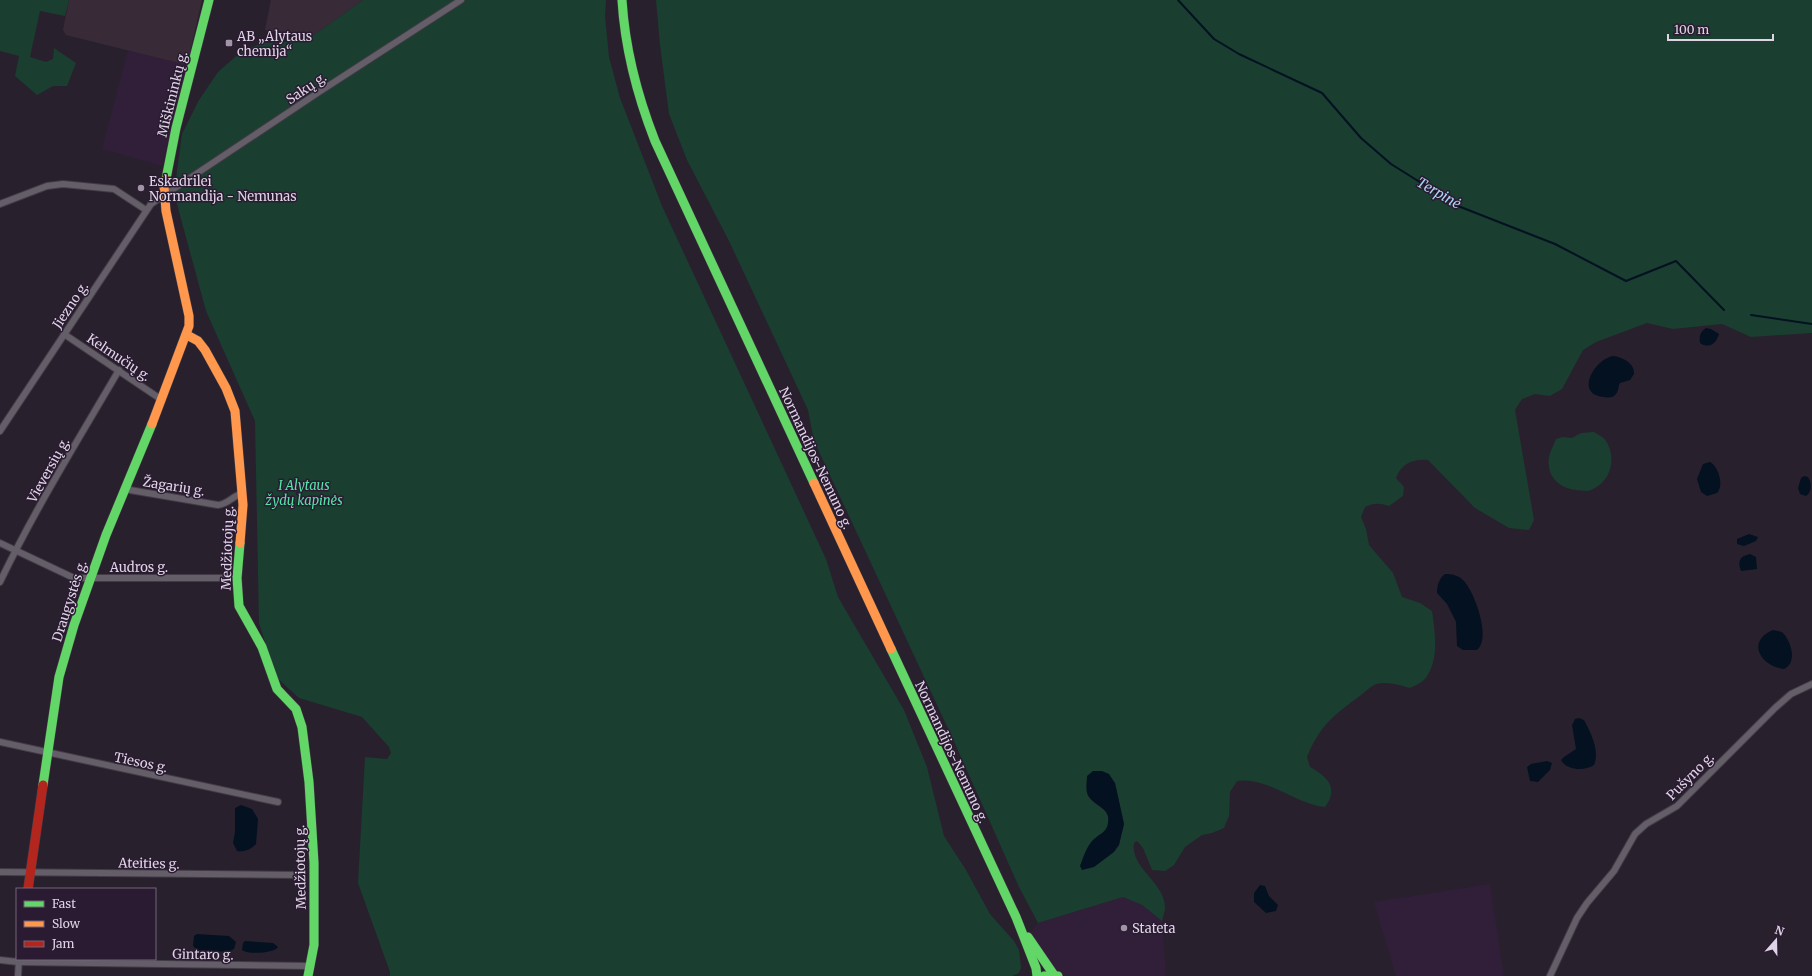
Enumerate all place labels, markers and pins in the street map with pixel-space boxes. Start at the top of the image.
place label: AB „Alytaus chemija“ [236,28,312,60]
marker: AB „Alytaus chemija“ [224,38,234,48]
place label: Eskadrilei Normandija - Nemunas [149,173,297,205]
marker: Eskadrilei Normandija - Nemunas [136,183,146,193]
place label: Stateta [1132,920,1175,937]
marker: Stateta [1119,923,1129,933]

